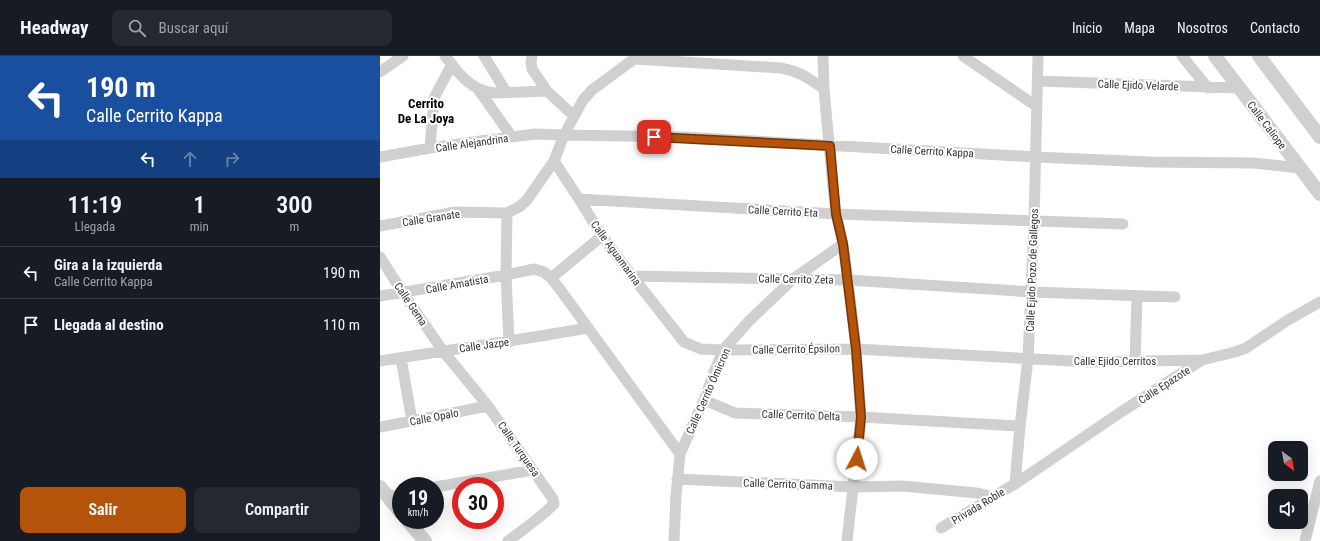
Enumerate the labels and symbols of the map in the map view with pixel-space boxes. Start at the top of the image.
street label: Calle Ejido Velarde [1097,78,1179,93]
district label: Cerrito De La Joya [398,96,454,126]
street label: Calle Caliope [1244,99,1289,152]
pin [637,120,671,154]
street label: Calle Alejandrina [435,132,509,155]
street label: Calle Cerrito Kappa [890,143,974,160]
street label: Calle Cerrito Eta [748,203,818,220]
street label: Calle Granate [401,208,461,229]
street label: Calle Ejido Pozo de Gallegos [1024,208,1041,332]
street label: Calle Aguamarina [588,218,643,288]
street label: Calle Cerrito Zeta [758,272,834,287]
street label: Calle Amatista [425,273,489,296]
street label: Calle Gema [391,280,430,328]
street label: Calle Jazpe [458,336,510,355]
street label: Calle Cerrito Épsilon [752,342,840,357]
street label: Calle Cerrito Ómicron [684,346,733,436]
street label: Calle Ejido Cerritos [1074,355,1156,368]
street label: Calle Epazote [1136,364,1193,407]
street label: Calle Opalo [409,406,460,429]
street label: Calle Cerrito Delta [762,408,840,423]
street label: Calle Turquesa [495,419,542,479]
position arrow [836,438,878,480]
north arrow [1268,441,1308,481]
street label: Calle Cerrito Gamma [743,476,833,493]
speed limit sign: 30 [452,477,504,529]
street label: Privada Roble [949,486,1007,527]

